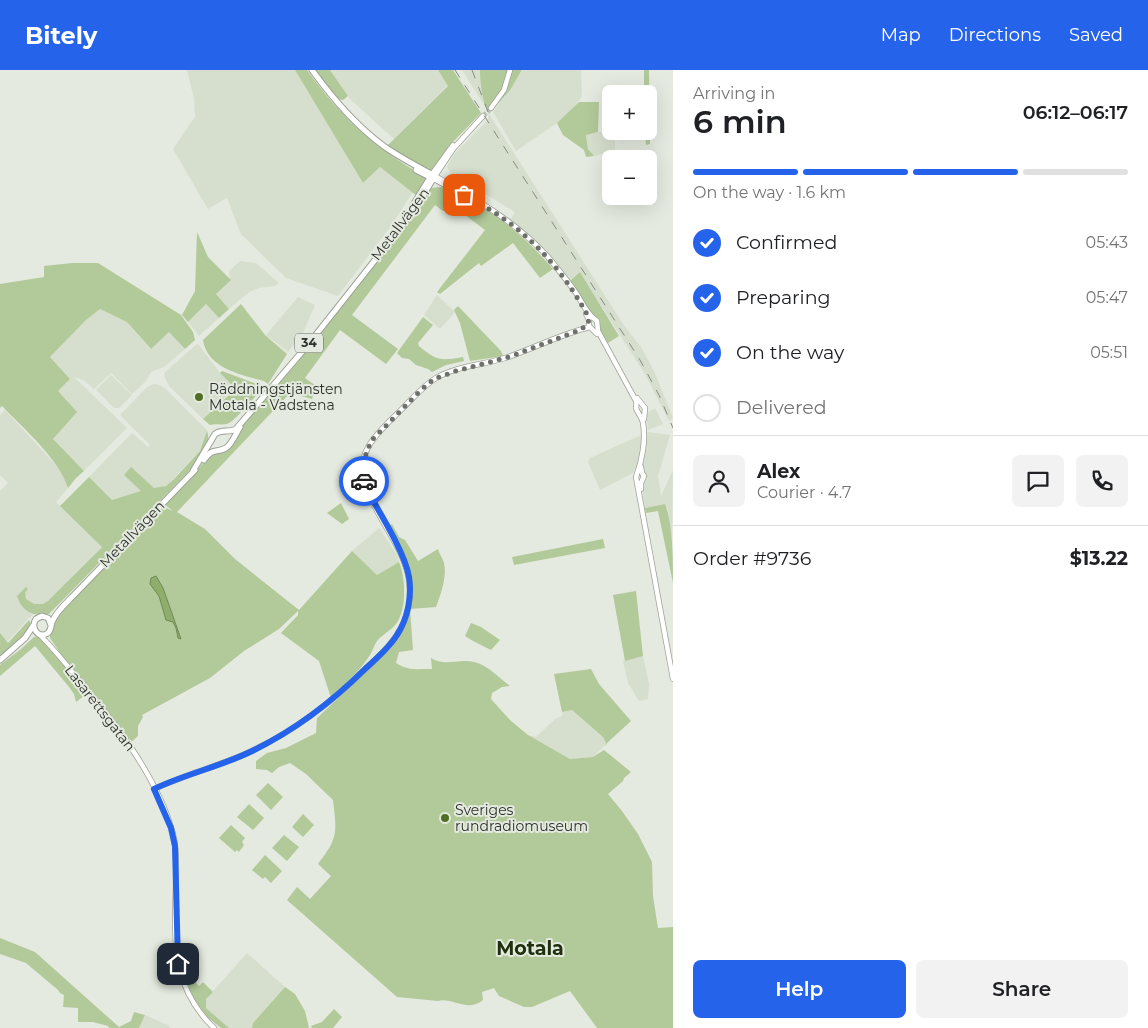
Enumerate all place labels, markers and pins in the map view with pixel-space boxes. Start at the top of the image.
pin [443,174,485,216]
place label: Räddningstjänsten Motala - Vadstena [209,380,343,414]
marker: Räddningstjänsten Motala - Vadstena [193,391,205,403]
place label: Sveriges rundradiomuseum [455,801,588,835]
marker: Sveriges rundradiomuseum [439,812,451,824]
pin [157,943,199,985]

